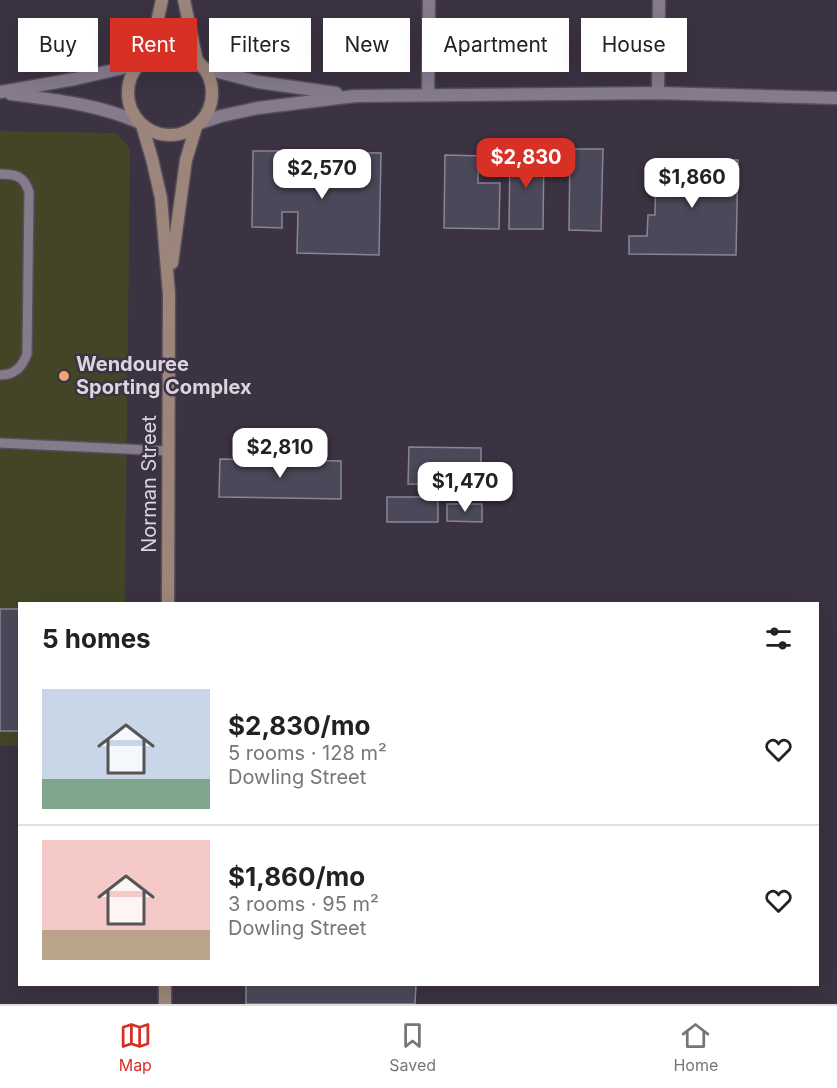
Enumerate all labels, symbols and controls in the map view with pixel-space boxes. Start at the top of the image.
chip: Buy [18,18,98,72]
chip: Rent [110,18,197,72]
chip: Filters [209,18,311,72]
chip: New [323,18,410,72]
chip: Apartment [422,18,569,72]
chip: House [581,18,687,72]
pin: $2,830 [477,138,575,189]
text: $2,830 [490,145,562,169]
pin: $2,570 [273,149,371,200]
text: $2,570 [287,156,357,180]
pin: $1,860 [643,158,741,209]
text: $1,860 [658,165,726,189]
place label: Wendouree Sporting Complex [76,352,252,399]
marker: Wendouree Sporting Complex [57,369,71,383]
street label: Norman Street [137,415,161,553]
pin: $2,810 [231,428,329,479]
text: $2,810 [247,435,313,459]
pin: $1,470 [416,462,514,513]
text: $1,470 [432,469,498,493]
icon: filters [762,622,795,655]
text: 5 homes [42,623,151,654]
text: $2,830/mo [228,710,370,741]
icon: home [90,713,162,785]
icon: heart [762,733,795,766]
text: 5 rooms · 128 m² [228,741,387,765]
text: Dowling Street [228,765,366,789]
text: $1,860/mo [228,861,365,892]
icon: home [90,864,162,936]
icon: heart [762,884,795,917]
text: 3 rooms · 95 m² [228,892,379,916]
text: Dowling Street [228,916,366,940]
tab: Map [119,1019,152,1075]
tab: Saved [389,1019,436,1075]
tab: Home [673,1019,718,1075]

